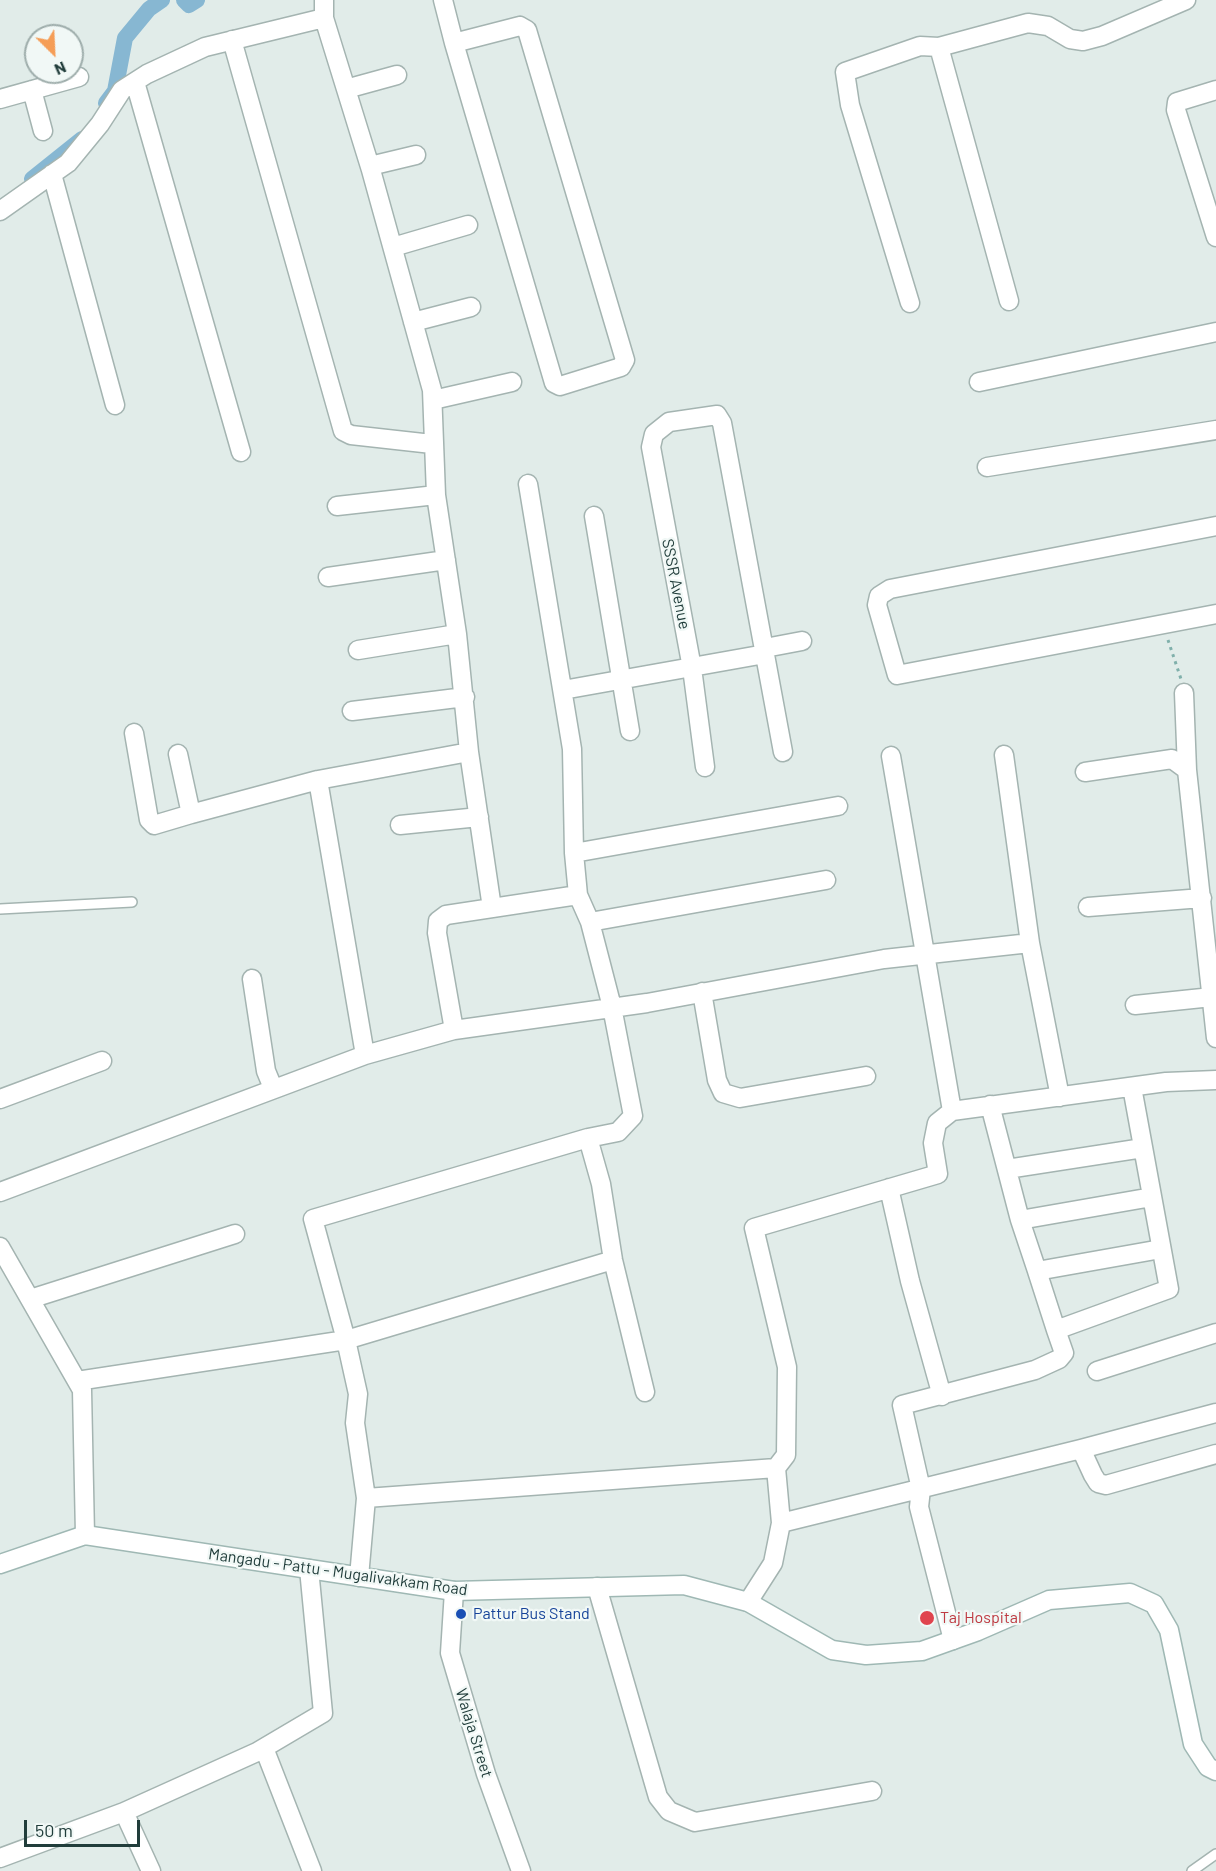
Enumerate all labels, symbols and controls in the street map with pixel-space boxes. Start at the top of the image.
north arrow [24,24,84,84]
text: N [52,58,69,80]
street label: SSSR Avenue [658,537,694,631]
street label: Mangadu - Pattu - Mugalivakkam Road [207,1544,469,1600]
place label: Pattur Bus Stand [473,1604,590,1624]
marker: Pattur Bus Stand [454,1607,468,1621]
place label: Taj Hospital [940,1608,1022,1628]
marker: Taj Hospital [918,1609,936,1627]
street label: Walaja Street [451,1686,497,1780]
scale bar [27,1808,142,1846]
text: 50 m [35,1819,73,1841]

